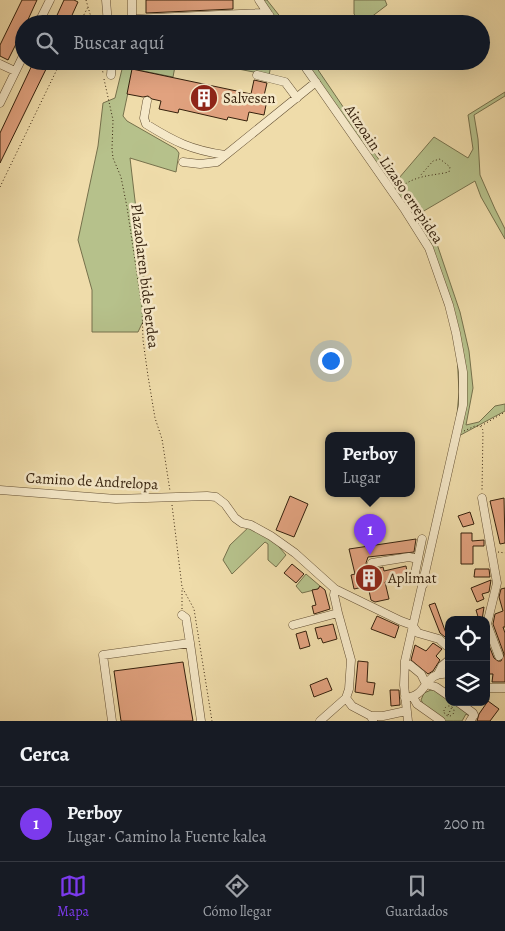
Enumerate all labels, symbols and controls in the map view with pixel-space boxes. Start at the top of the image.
search box [15,15,490,70]
icon: search [33,29,61,57]
text: Buscar aquí [73,30,164,56]
building icon: Salvesen [189,83,219,113]
place label: Salvesen [223,88,275,108]
street label: Aitzoain - Lizaso errepidea [339,100,448,247]
street label: Plazaolaren bide berdea [126,202,164,350]
your location [318,348,344,374]
popup [325,432,415,497]
text: Perboy [343,441,397,467]
text: Lugar [343,467,381,489]
street label: Camino de Andrelopa [25,468,159,494]
pin: 1 [354,514,386,555]
building icon: Aplimat [354,563,384,593]
place label: Aplimat [387,568,437,588]
map controls [445,616,490,706]
button: locate [445,616,490,661]
button: layers [445,661,490,706]
text: Cerca [20,740,70,768]
text: Perboy [67,800,122,826]
text: 1 [33,813,39,835]
text: 200 m [444,813,485,835]
text: Lugar · Camino la Fuente kalea [67,826,266,848]
tab: Mapa [57,872,89,921]
tab: Cómo llegar [203,872,272,921]
tab: Guardados [385,872,448,921]

